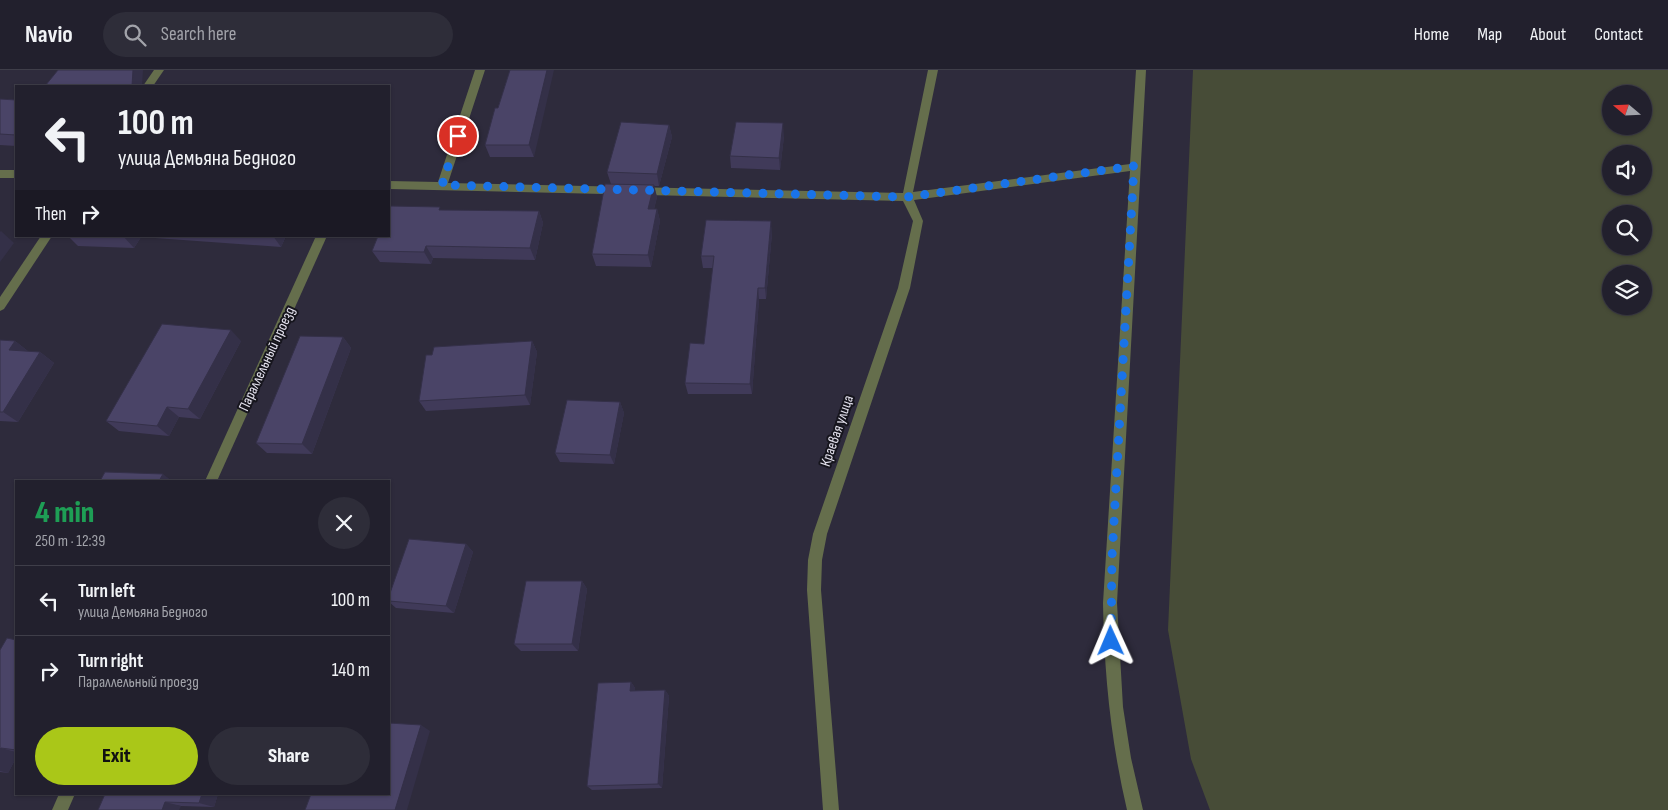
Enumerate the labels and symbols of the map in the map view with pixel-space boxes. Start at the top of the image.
north arrow [1602,85,1652,135]
pin [437,115,479,157]
street label: Параллельный проезд [234,304,300,414]
street label: Краевая улица [816,393,858,469]
position arrow [1084,614,1136,666]

